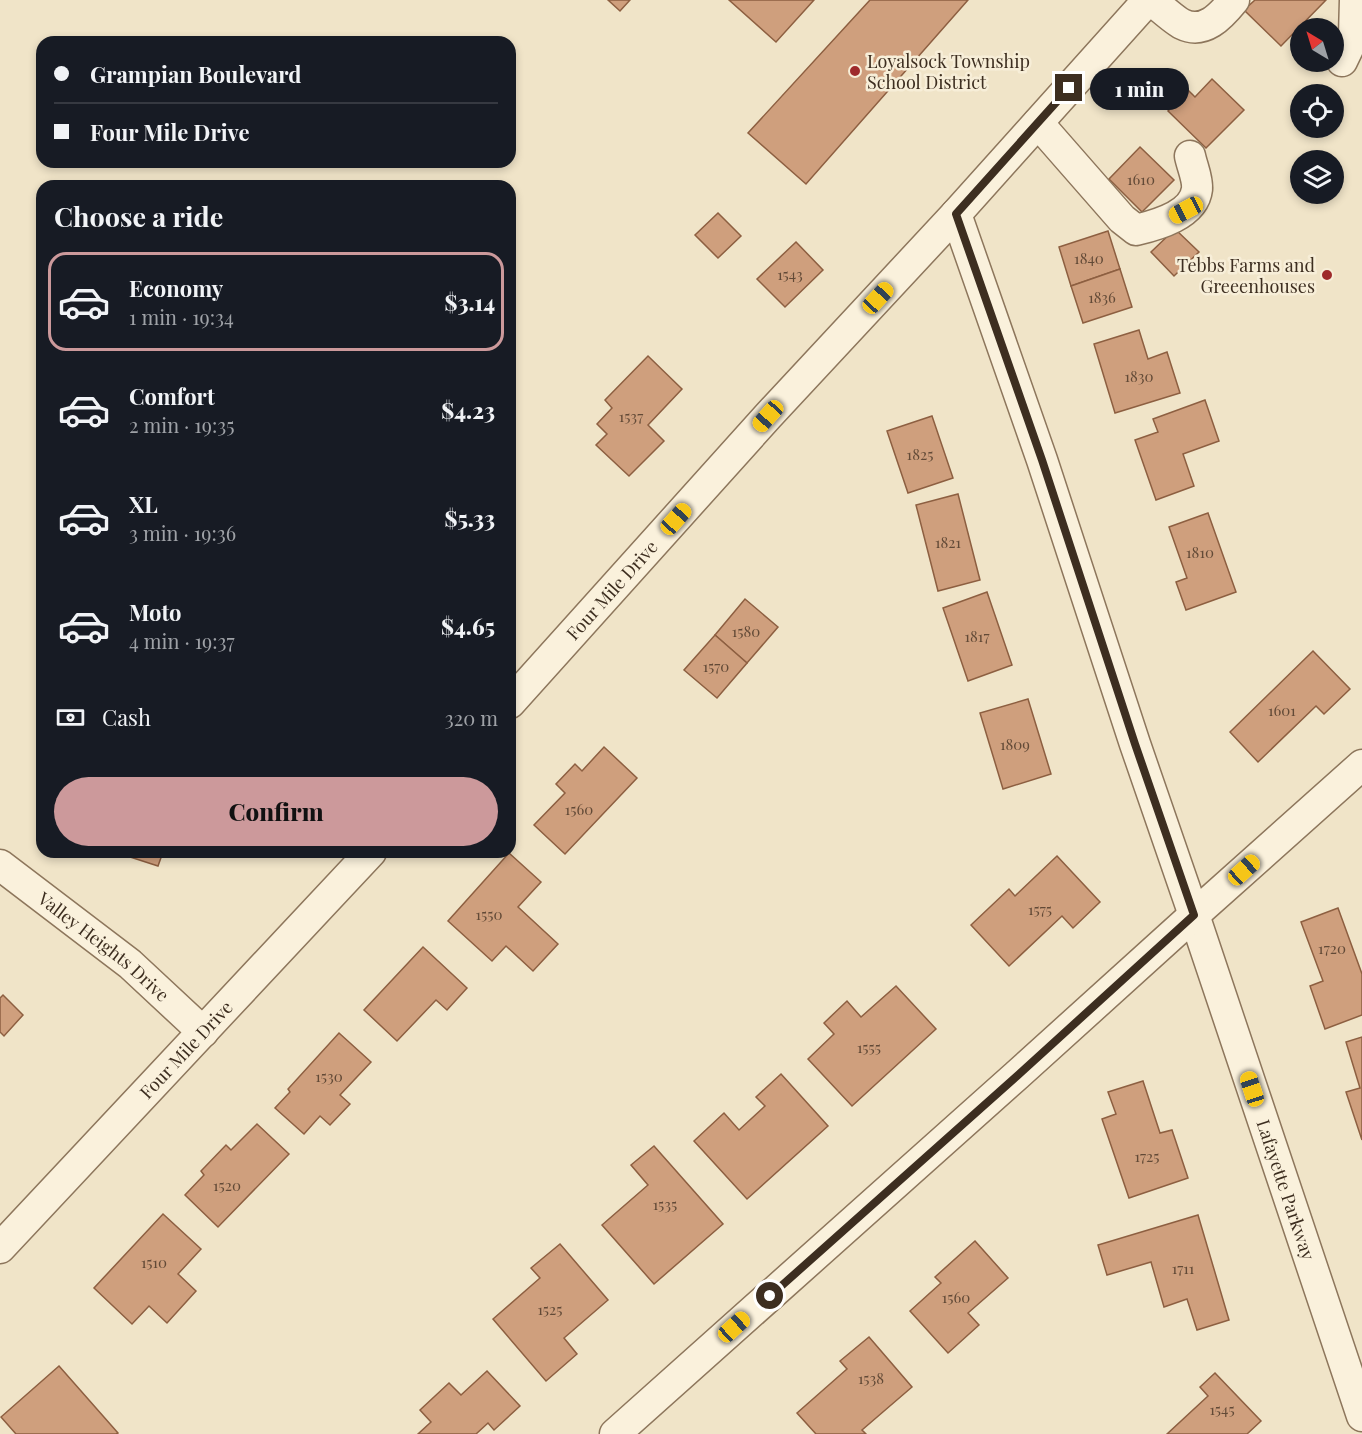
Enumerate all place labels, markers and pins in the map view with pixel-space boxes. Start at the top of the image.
place label: Loyalsock Township School District [867,49,1030,94]
marker: Loyalsock Township School District [848,64,862,78]
place label: Tebbs Farms and Greeenhouses [1177,253,1316,298]
marker: Tebbs Farms and Greeenhouses [1320,268,1334,282]

